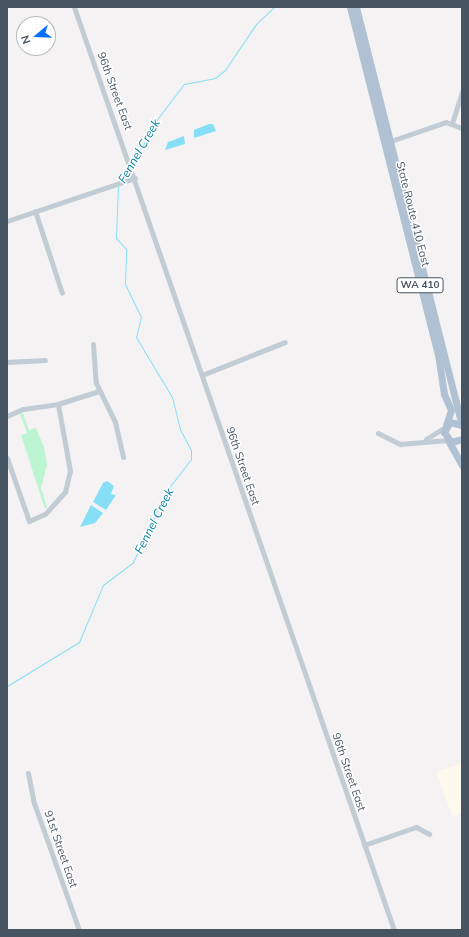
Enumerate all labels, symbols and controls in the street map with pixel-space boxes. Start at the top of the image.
north arrow [16,16,56,56]
text: N [18,33,34,46]
street label: 96th Street East [95,50,135,132]
water label: Fennel Creek [115,117,163,185]
street label: State Route 410 East [394,160,432,268]
road number: WA 410 [396,277,444,293]
street label: 96th Street East [223,425,263,507]
water label: Fennel Creek [131,486,177,556]
street label: 96th Street East [329,731,369,813]
street label: 91st Street East [42,809,80,889]

